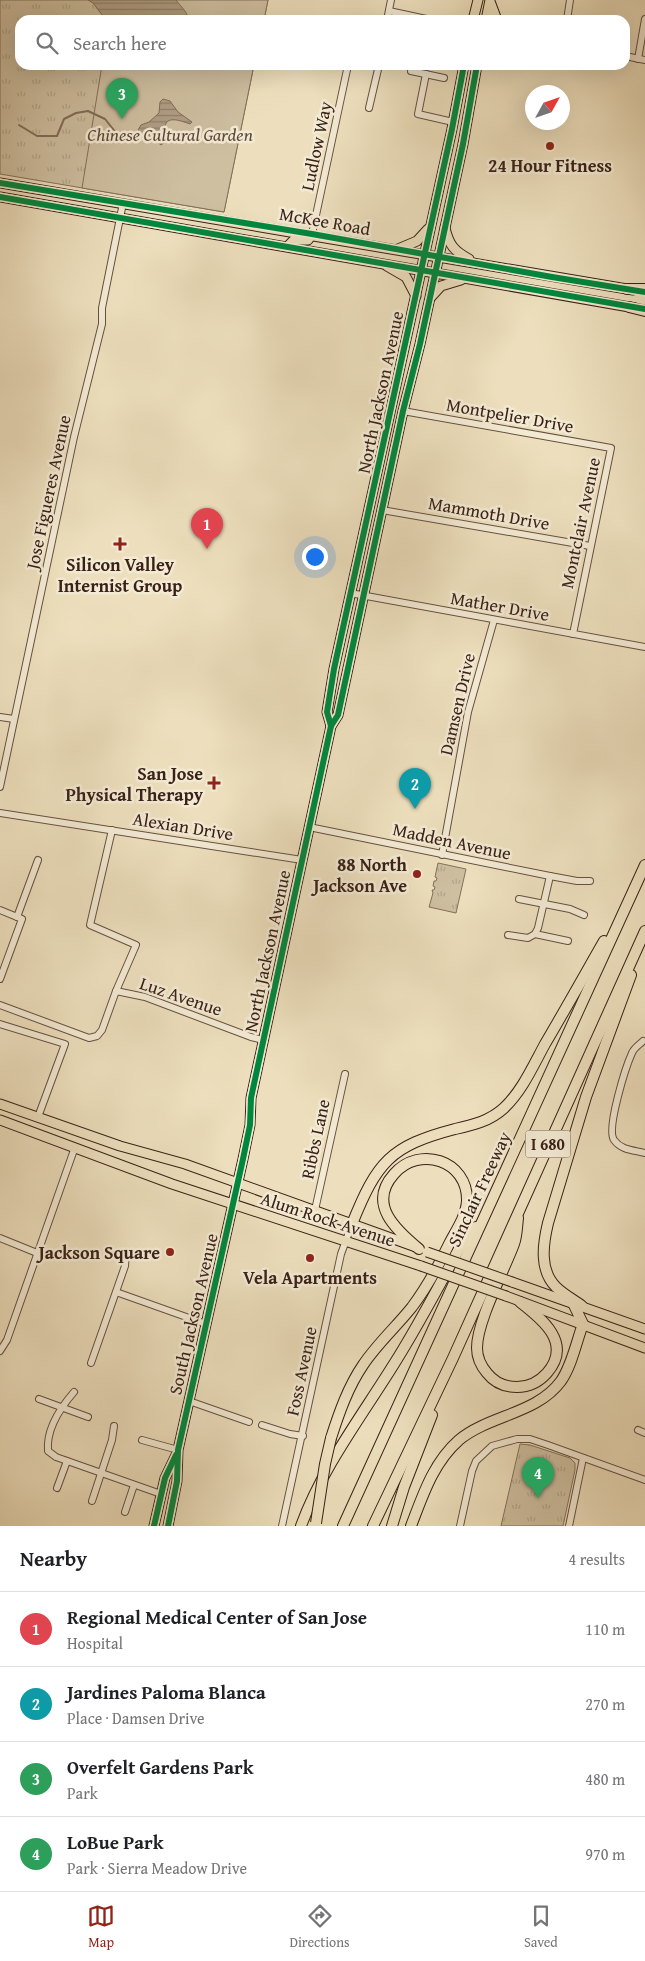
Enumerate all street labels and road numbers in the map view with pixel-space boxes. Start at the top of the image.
street label: Ludlow Way [293,99,339,193]
street label: McKee Road [277,200,373,242]
street label: North Jackson Avenue [350,308,410,476]
street label: Montpelier Drive [444,391,576,439]
street label: Jose Figueres Avenue [18,412,78,574]
street label: Montclair Avenue [553,455,607,591]
street label: Mammoth Drive [426,489,552,537]
street label: Mather Drive [448,584,552,628]
street label: Damsen Drive [432,650,482,758]
street label: Alexian Drive [131,805,235,847]
street label: Madden Avenue [390,815,514,867]
street label: North Jackson Avenue [237,867,297,1035]
street label: Luz Avenue [136,969,226,1023]
street label: Ribbs Lane [293,1097,337,1181]
street label: Sinclair Freeway [440,1127,518,1251]
road number: I 680 [526,1130,570,1158]
street label: Alum Rock Avenue [257,1185,399,1253]
street label: South Jackson Avenue [161,1231,225,1397]
street label: Foss Avenue [278,1324,324,1418]

